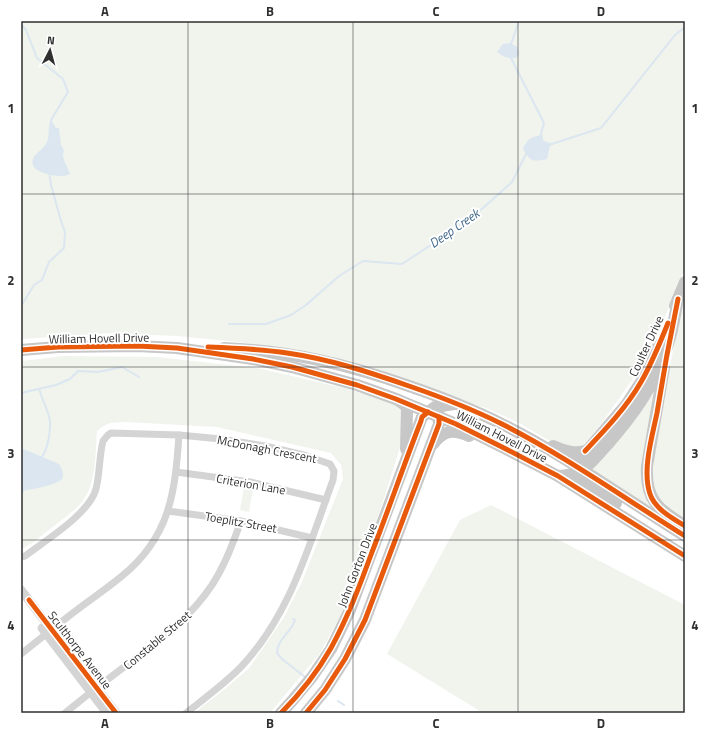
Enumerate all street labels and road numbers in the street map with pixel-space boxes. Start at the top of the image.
street label: Coulter Drive [624,312,668,380]
street label: William Hovell Drive [49,328,149,348]
street label: William Hovell Drive [453,405,551,467]
street label: McDonagh Crescent [216,430,319,468]
street label: Criterion Lane [215,469,287,499]
street label: Toeplitz Street [204,506,279,538]
street label: John Gorton Drive [332,520,382,610]
street label: Constable Street [119,605,196,674]
street label: Sculthorpe Avenue [43,607,117,693]

